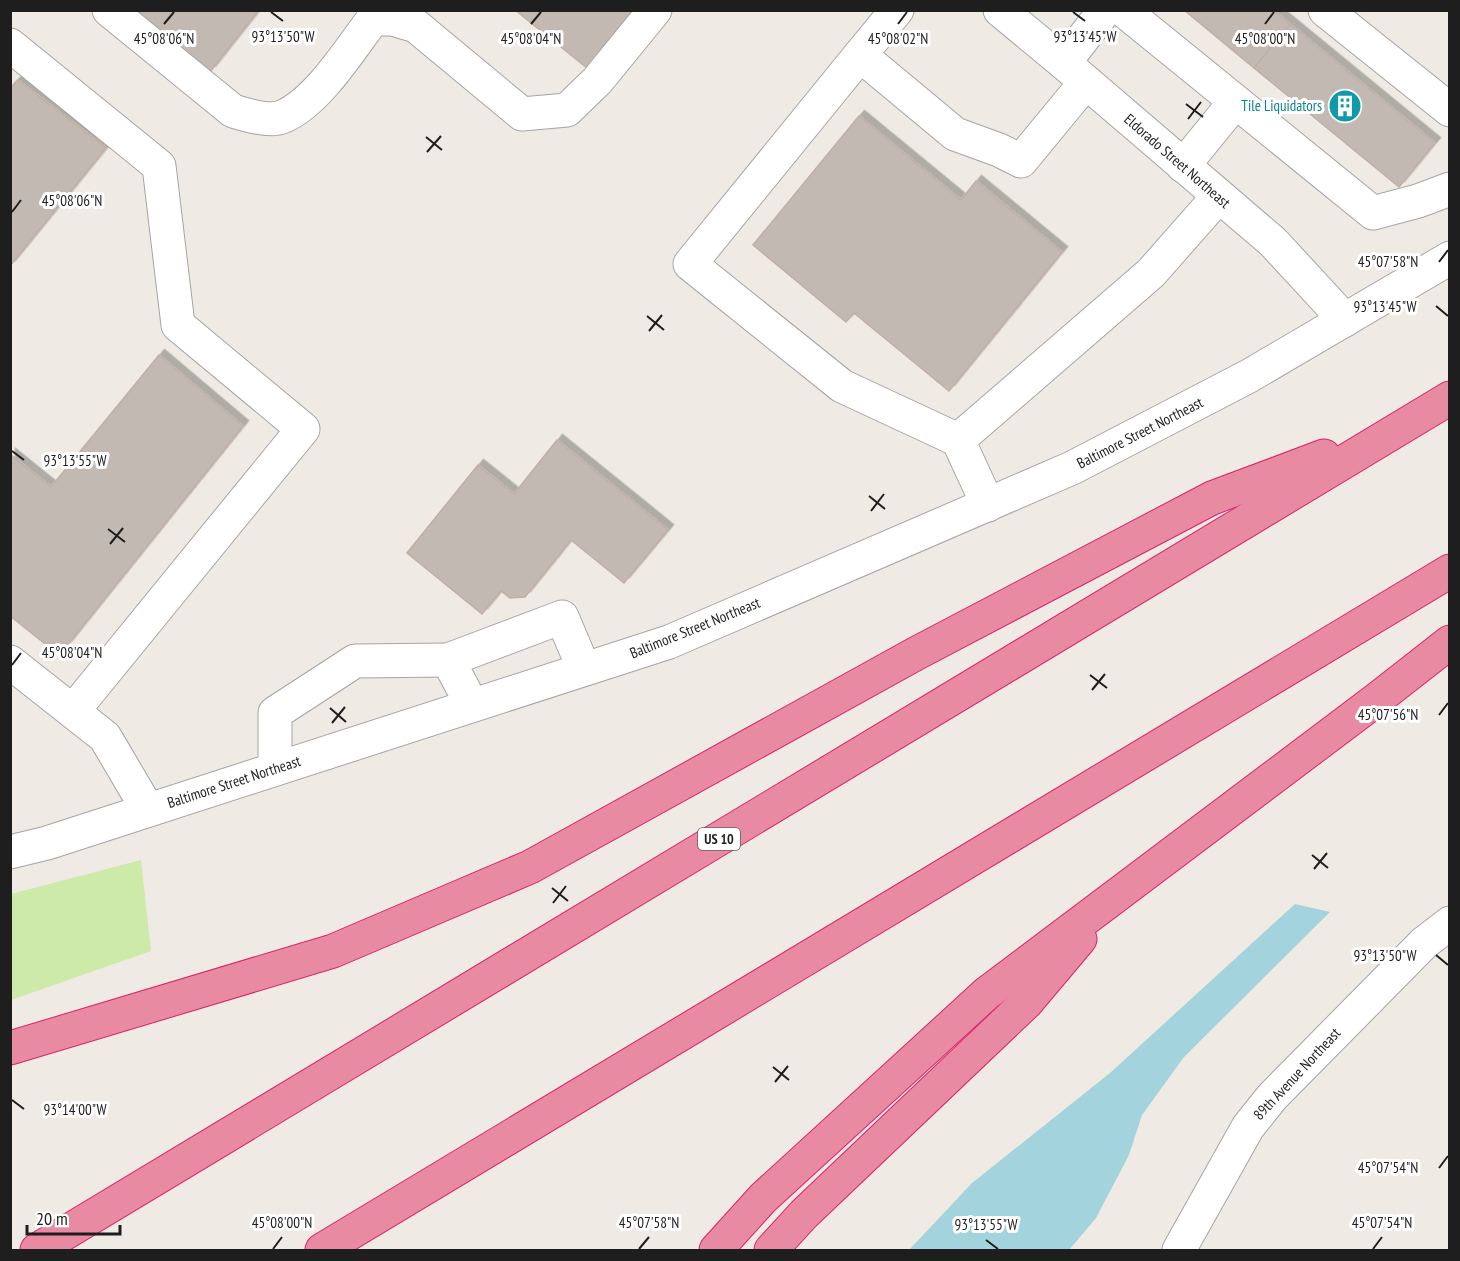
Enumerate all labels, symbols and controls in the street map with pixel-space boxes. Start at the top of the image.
text: 93°13'50"W [251,27,315,46]
text: 93°13'45"W [1053,27,1117,46]
text: 45°08'06"N [134,29,194,48]
text: 45°08'04"N [501,29,561,48]
text: 45°08'02"N [868,29,928,48]
text: 45°08'00"N [1235,29,1295,48]
building icon: Tile Liquidators [1327,88,1363,124]
place label: Tile Liquidators [1241,96,1322,115]
street label: Eldorado Street Northeast [1120,109,1234,212]
text: 45°08'06"N [42,191,102,210]
text: 45°07'58"N [1358,252,1418,271]
text: 93°13'45"W [1353,297,1417,316]
street label: Baltimore Street Northeast [1074,393,1206,473]
text: 93°13'55"W [43,451,107,470]
street label: Baltimore Street Northeast [627,593,763,662]
text: 45°08'04"N [42,643,102,662]
text: 45°07'56"N [1358,705,1418,724]
street label: Baltimore Street Northeast [165,751,303,812]
road number: US 10 [698,828,740,850]
text: 93°13'50"W [1353,946,1417,965]
street label: 89th Avenue Northeast [1249,1024,1344,1124]
text: 93°14'00"W [43,1100,107,1119]
text: 45°07'54"N [1358,1158,1418,1177]
scale bar [27,1198,120,1236]
text: 20 m [36,1207,68,1230]
text: 45°08'00"N [252,1213,312,1232]
text: 45°07'58"N [619,1213,679,1232]
text: 45°07'54"N [1352,1213,1412,1232]
text: 93°13'55"W [954,1215,1018,1234]

